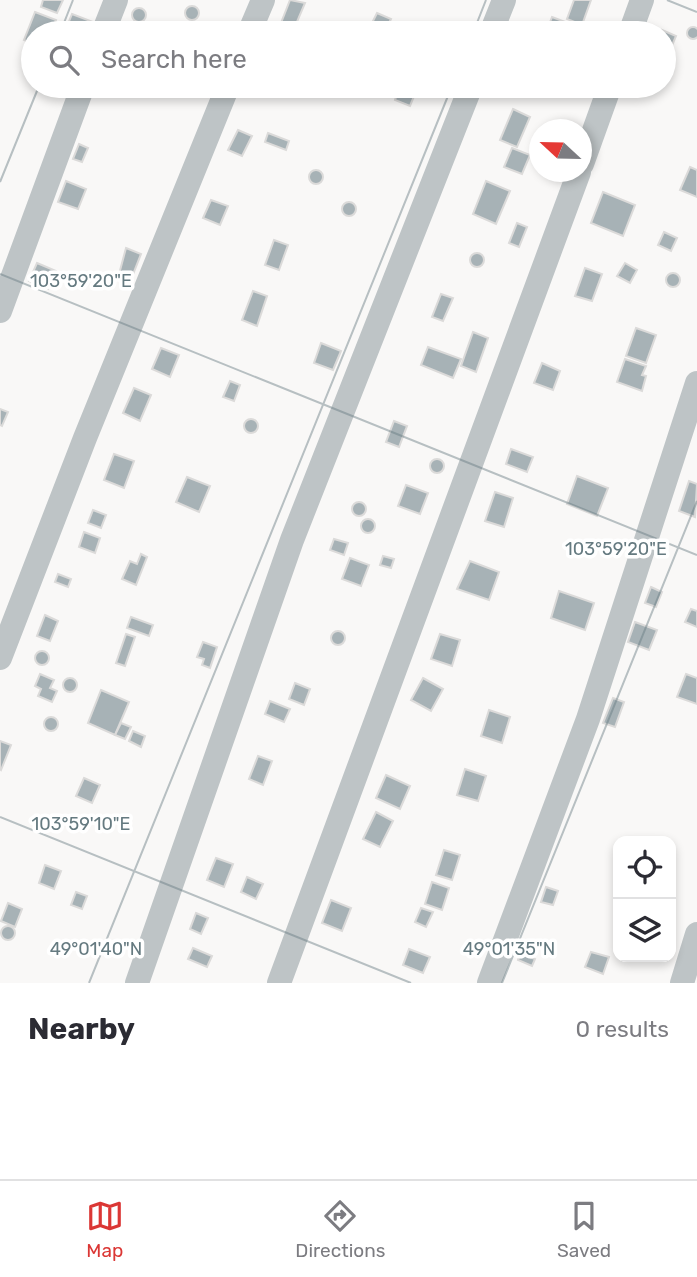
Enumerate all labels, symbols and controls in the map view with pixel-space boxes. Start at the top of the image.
search box [21,21,676,98]
icon: search [45,41,83,79]
text: Search here [101,44,247,75]
north arrow [529,119,592,182]
text: 103°59'20"E [30,270,132,292]
text: 103°59'20"E [565,538,667,560]
text: 103°59'10"E [32,813,131,835]
map controls [613,836,676,962]
button: locate [613,836,676,899]
button: layers [613,899,676,962]
text: 49°01'40"N [50,938,142,960]
text: 49°01'35"N [463,938,555,960]
text: Nearby [28,1011,135,1047]
text: 0 results [575,1015,669,1043]
tab: Map [86,1197,124,1262]
tab: Directions [295,1197,385,1262]
tab: Saved [557,1197,611,1262]

